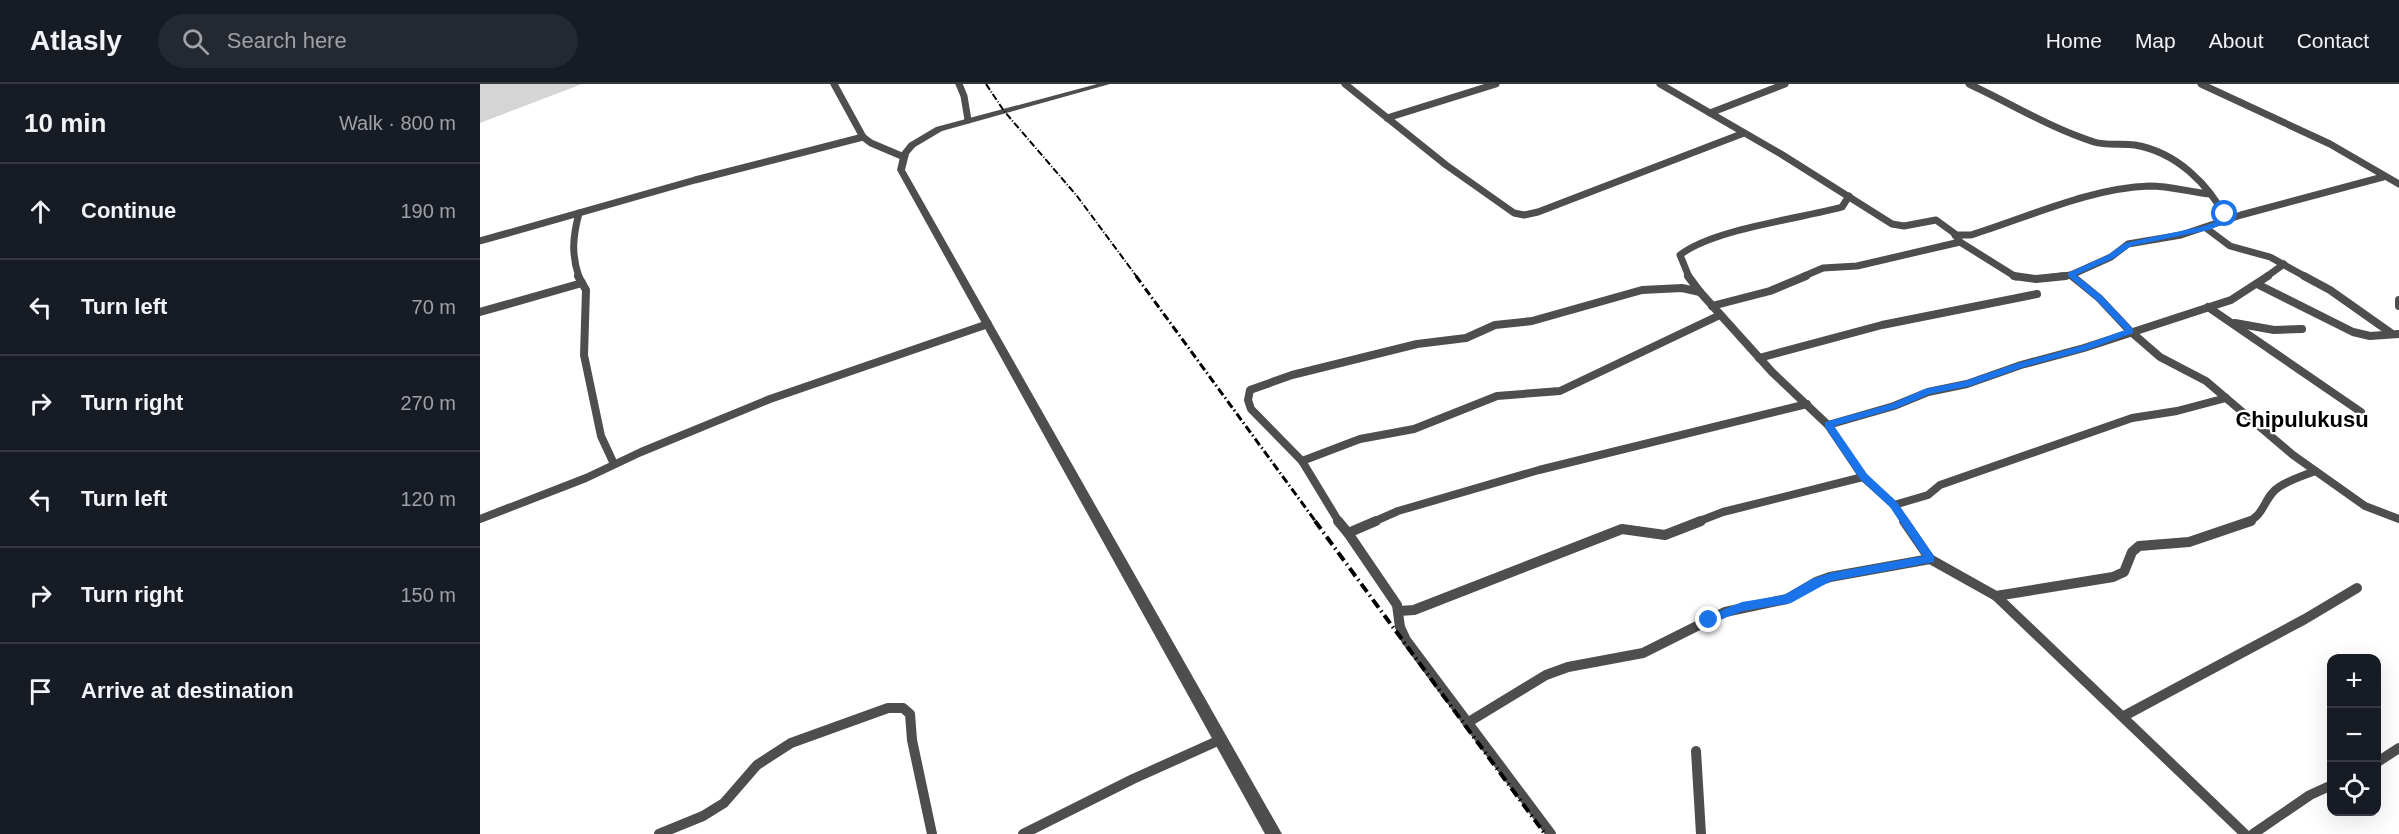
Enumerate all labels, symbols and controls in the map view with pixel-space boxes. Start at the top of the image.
search box [158,14,578,68]
text: Atlasly [30,25,122,56]
icon: search [179,25,212,58]
text: Search here [227,28,347,53]
text: Home [2046,29,2102,52]
text: Map [2135,29,2176,52]
text: About [2209,29,2264,52]
text: Contact [2297,29,2369,52]
text: 10 min [24,108,106,138]
text: Walk · 800 m [339,112,456,134]
icon: ahead [24,195,57,228]
text: Continue [81,198,176,223]
text: 190 m [400,200,456,222]
route start [2211,200,2237,226]
icon: left [24,291,57,324]
text: Turn left [81,294,167,319]
text: 70 m [412,296,456,318]
icon: right [24,387,57,420]
text: Turn right [81,390,183,415]
text: 270 m [400,392,456,414]
district label: Chipulukusu [2235,407,2369,432]
icon: left [24,483,57,516]
text: Turn left [81,486,167,511]
text: 120 m [400,488,456,510]
icon: right [24,579,57,612]
text: Turn right [81,582,183,607]
text: 150 m [400,584,456,606]
route end [1695,606,1721,632]
map controls [2327,654,2381,816]
button: + [2327,654,2381,708]
icon: arrive [24,675,57,708]
text: Arrive at destination [81,678,294,703]
button: − [2327,708,2381,762]
button: locate [2327,762,2381,816]

